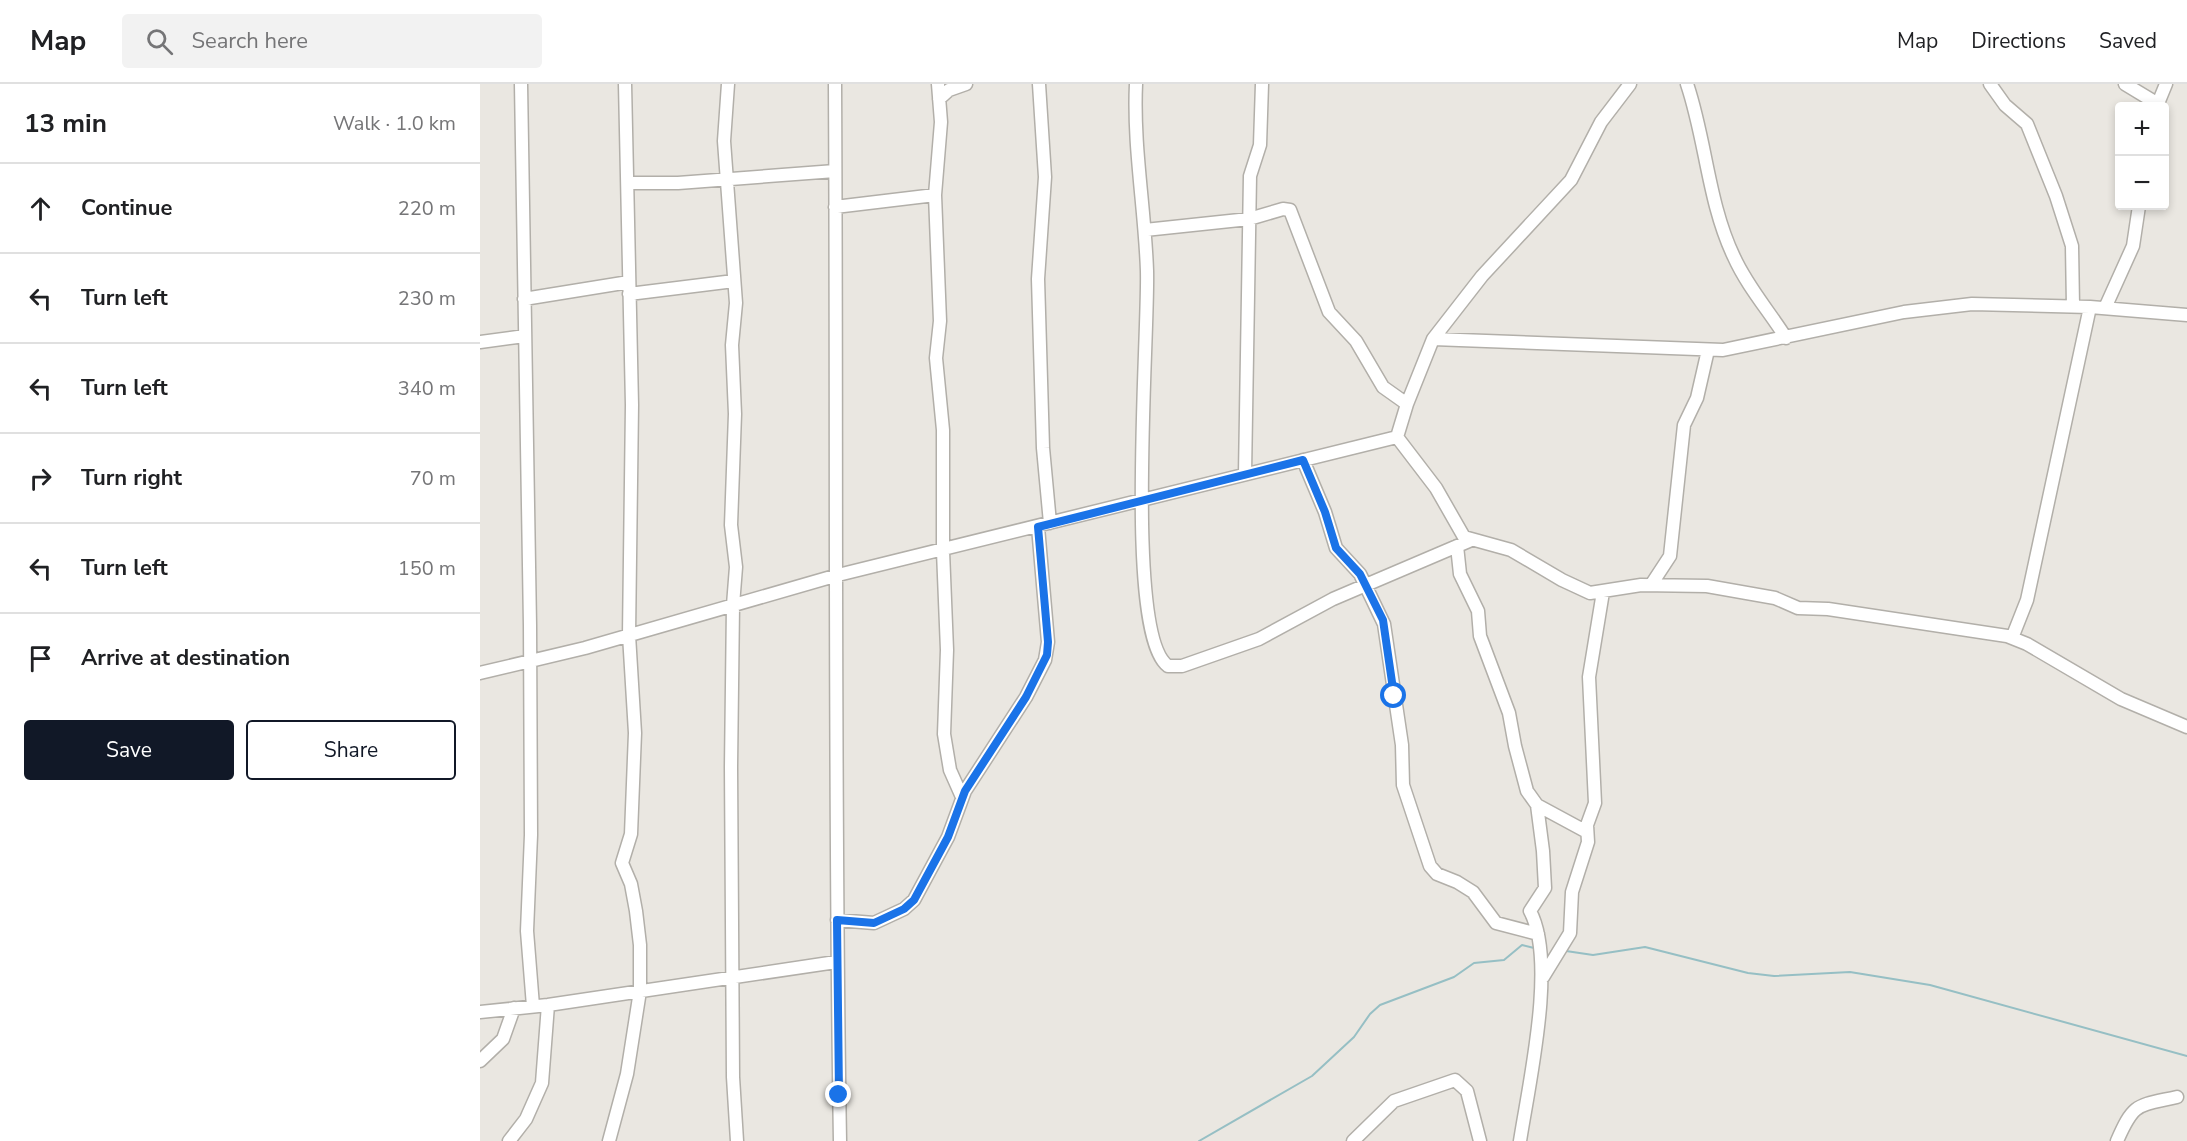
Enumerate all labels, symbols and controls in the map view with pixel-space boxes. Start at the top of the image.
search box [122,14,542,68]
text: Map [30,22,86,60]
icon: search [143,25,176,58]
text: Search here [191,26,308,56]
text: Map [1897,27,1938,55]
text: Directions [1971,27,2066,55]
text: Saved [2099,27,2157,55]
map controls [2115,102,2169,210]
button: + [2115,102,2169,156]
text: 13 min [24,106,107,141]
text: Walk · 1.0 km [333,110,456,137]
button: − [2115,156,2169,210]
icon: ahead [24,192,57,225]
text: Continue [81,193,172,223]
text: 220 m [398,195,456,222]
icon: left [24,282,57,315]
text: Turn left [81,283,168,313]
text: 230 m [398,285,456,312]
icon: left [24,372,57,405]
text: Turn left [81,373,168,403]
text: 340 m [398,375,456,402]
icon: right [24,462,57,495]
text: Turn right [81,463,182,493]
text: 70 m [410,465,456,492]
icon: left [24,552,57,585]
text: Turn left [81,553,168,583]
text: 150 m [398,555,456,582]
icon: arrive [24,642,57,675]
text: Arrive at destination [81,643,290,673]
route start [1380,682,1406,708]
button: Save [24,720,234,780]
button: Share [246,720,456,780]
route end [825,1081,851,1107]

